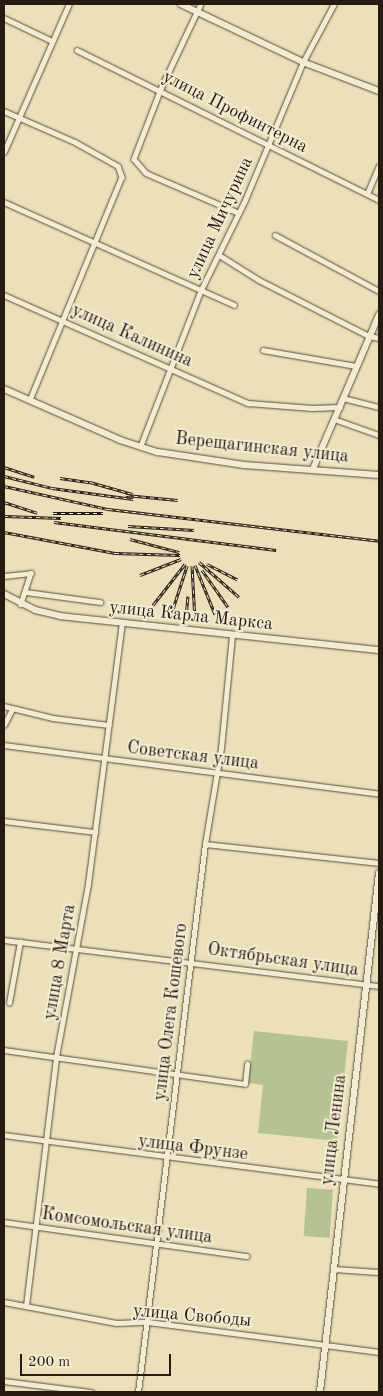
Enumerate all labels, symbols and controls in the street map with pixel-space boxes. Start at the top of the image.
street label: улица Профинтерна [159,66,311,158]
street label: улица Мичурина [182,154,258,282]
street label: улица Калинина [68,300,196,372]
street label: Верещагинская улица [174,428,350,468]
street label: улица Карла Маркса [108,597,274,635]
street label: Советская улица [126,737,260,775]
street label: улица 8 Марта [39,902,81,1022]
street label: улица Олега Кошевого [149,922,193,1102]
street label: Октябрьская улица [206,939,360,981]
street label: улица Ленина [316,1073,352,1187]
street label: улица Фрунзе [137,1131,249,1165]
street label: Комсомольская улица [40,1203,214,1249]
street label: улица Свободы [132,1300,252,1332]
scale bar [22,1344,174,1376]
text: 200 m [28,1355,70,1370]

